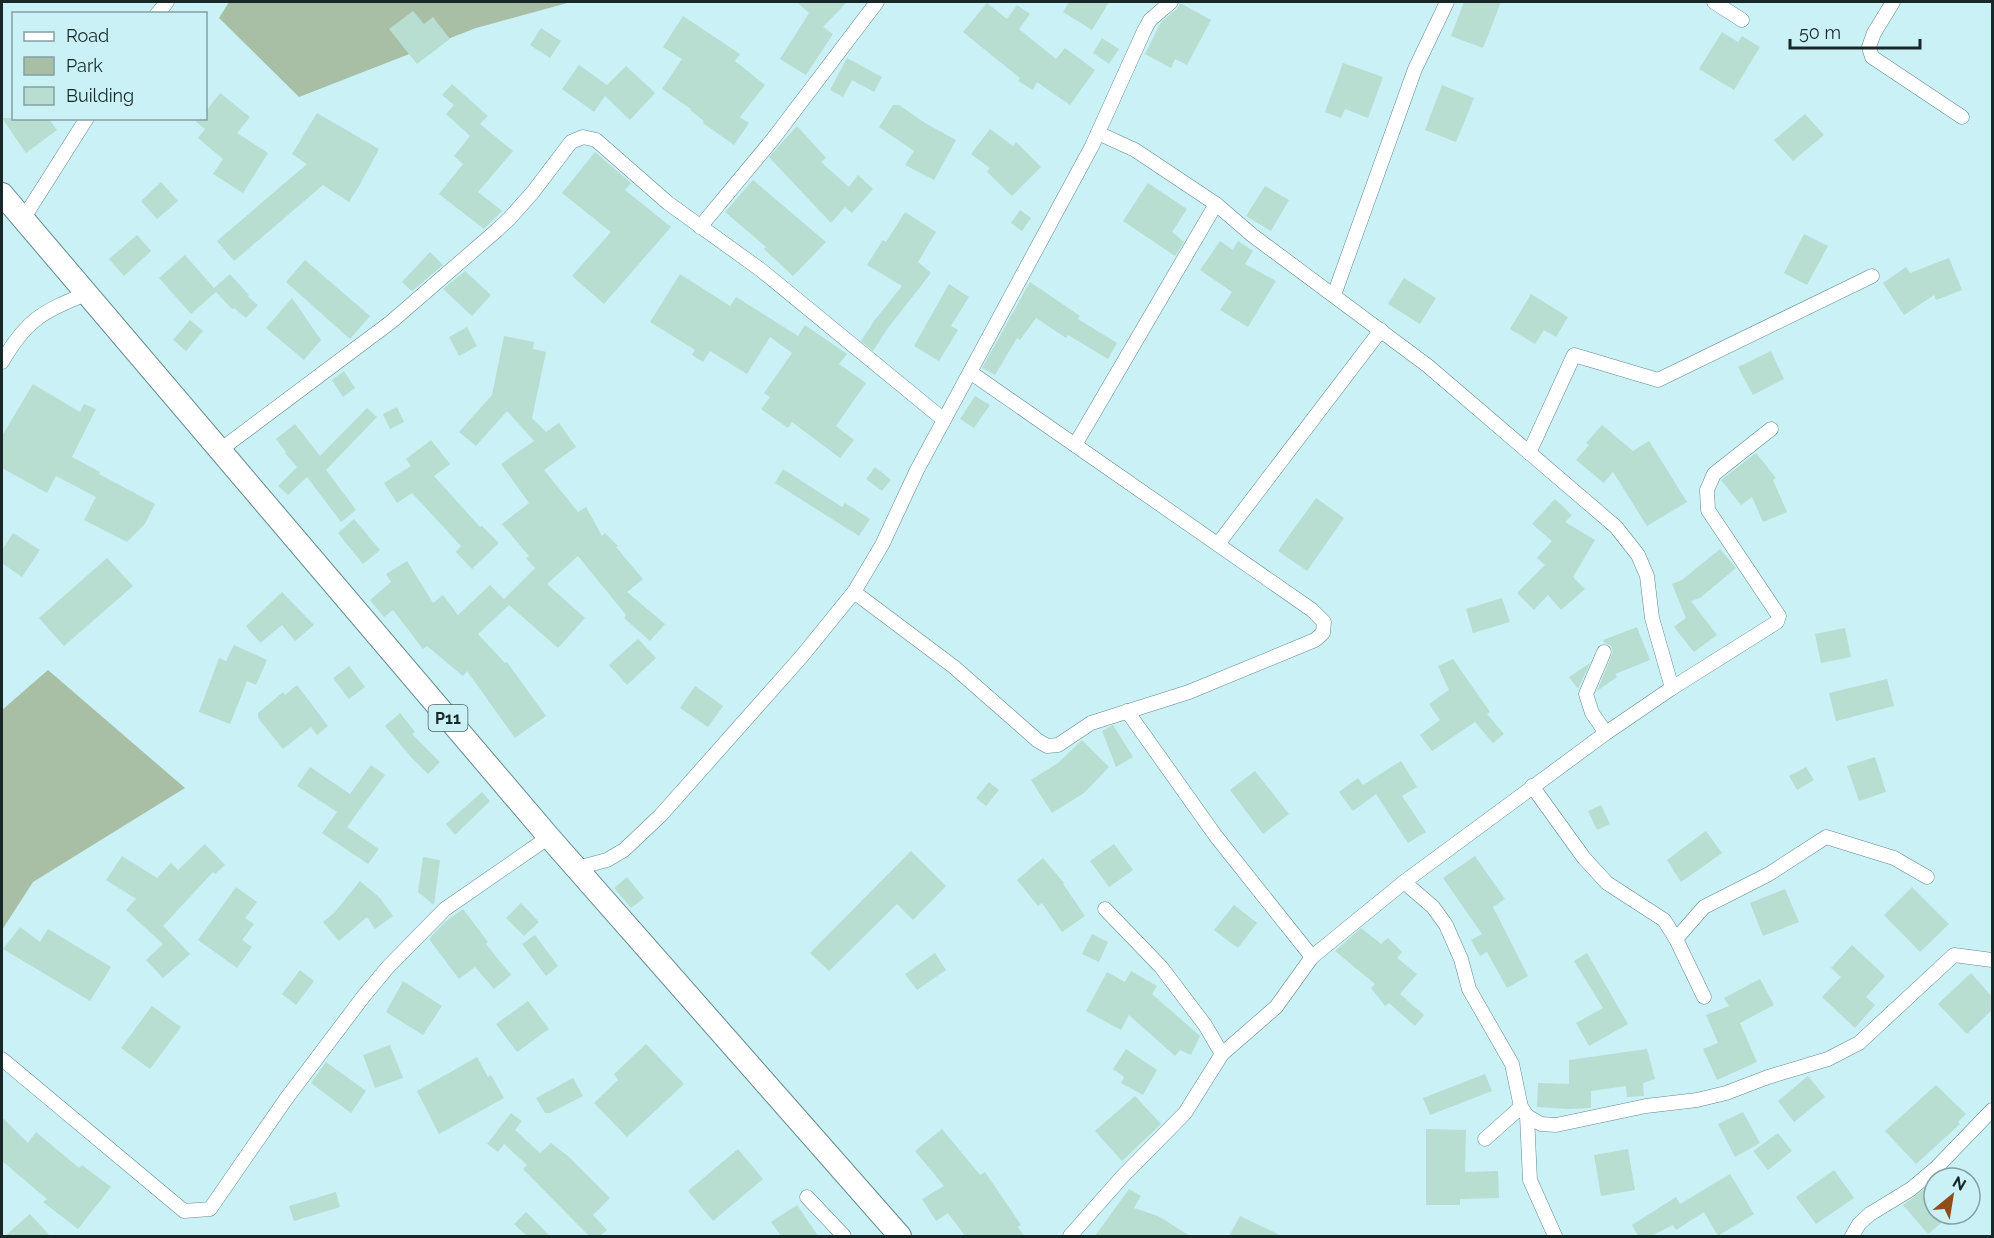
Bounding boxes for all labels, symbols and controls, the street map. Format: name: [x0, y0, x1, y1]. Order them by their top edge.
legend: [12, 12, 207, 120]
scale bar: [1790, 12, 1920, 50]
text: 50 m: [1799, 22, 1841, 43]
text: Road: [66, 25, 109, 46]
text: Park: [66, 55, 103, 76]
text: Building: [66, 85, 134, 106]
road number: P11: [428, 705, 468, 731]
north arrow: [1922, 1166, 1982, 1226]
text: N: [1949, 1172, 1969, 1195]

